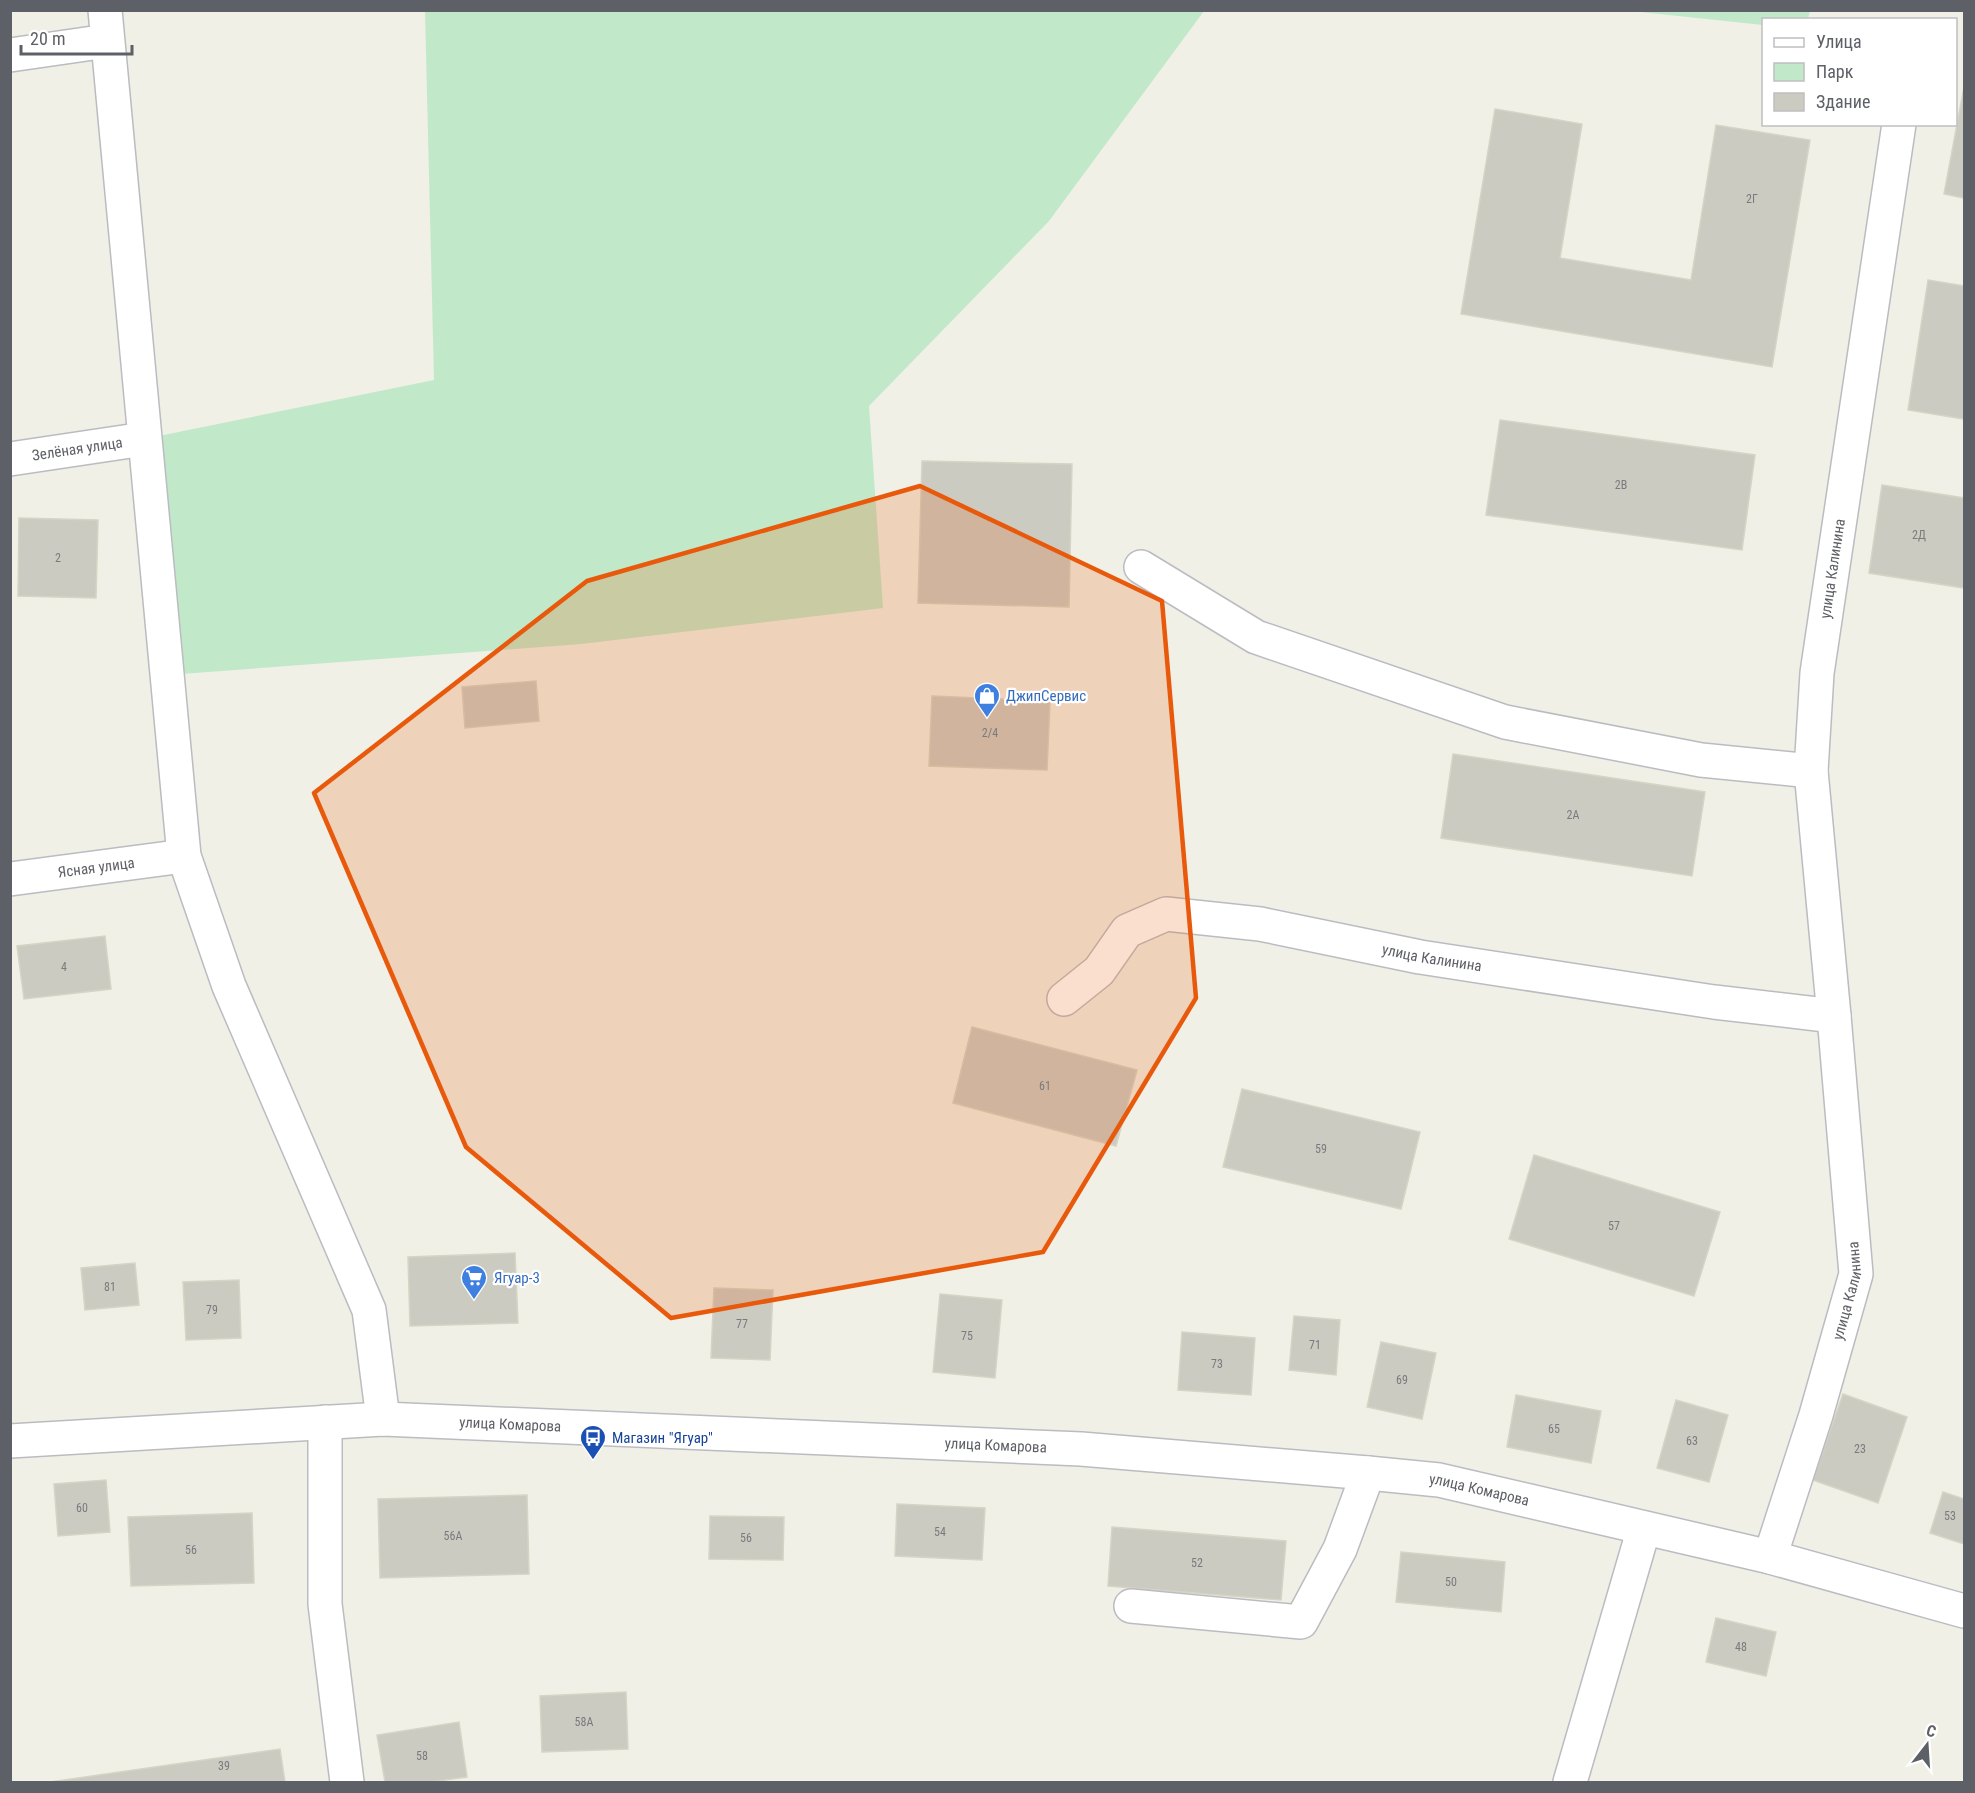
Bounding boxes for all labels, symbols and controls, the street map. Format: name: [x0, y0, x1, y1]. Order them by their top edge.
scale bar: [21, 18, 132, 56]
legend: [1762, 18, 1957, 126]
text: 20 m: [30, 28, 65, 49]
text: Улица: [1816, 31, 1862, 52]
text: Парк: [1816, 61, 1854, 82]
text: Здание: [1816, 91, 1870, 112]
house number: 2Г: [1746, 192, 1758, 206]
street label: Зелёная улица: [31, 433, 124, 465]
house number: 2В: [1615, 478, 1627, 492]
street label: улица Калинина: [1816, 518, 1849, 620]
house number: 2Д: [1912, 528, 1926, 542]
house number: 2: [55, 551, 61, 565]
shop icon: ДжипСервис: [972, 681, 1002, 719]
place label: ДжипСервис: [1006, 687, 1086, 705]
house number: 2/4: [982, 726, 998, 740]
house number: 2А: [1567, 808, 1580, 822]
street label: Ясная улица: [57, 854, 136, 882]
street label: улица Калинина: [1380, 940, 1483, 975]
house number: 4: [61, 960, 67, 974]
house number: 61: [1039, 1079, 1051, 1093]
house number: 59: [1315, 1142, 1327, 1156]
house number: 57: [1608, 1219, 1620, 1233]
street label: улица Калинина: [1829, 1241, 1865, 1342]
supermarket icon: Ягуар-3: [459, 1263, 489, 1301]
place label: Ягуар-3: [494, 1269, 540, 1287]
house number: 81: [104, 1280, 116, 1294]
house number: 79: [206, 1303, 218, 1317]
house number: 77: [736, 1317, 748, 1331]
house number: 75: [961, 1329, 973, 1343]
house number: 71: [1309, 1338, 1321, 1352]
house number: 73: [1211, 1357, 1223, 1371]
house number: 69: [1396, 1373, 1408, 1387]
street label: улица Комарова: [459, 1413, 562, 1436]
house number: 65: [1548, 1422, 1560, 1436]
bus stop icon: Магазин "Ягуар": [578, 1423, 608, 1461]
place label: Магазин "Ягуар": [612, 1429, 713, 1447]
street label: улица Комарова: [944, 1434, 1047, 1457]
house number: 63: [1686, 1434, 1698, 1448]
house number: 23: [1854, 1442, 1866, 1456]
street label: улица Комарова: [1428, 1470, 1531, 1510]
house number: 60: [76, 1501, 88, 1515]
house number: 53: [1944, 1509, 1956, 1523]
house number: 54: [934, 1525, 946, 1539]
house number: 56А: [444, 1529, 462, 1543]
house number: 56: [740, 1531, 752, 1545]
house number: 56: [185, 1543, 197, 1557]
house number: 52: [1191, 1556, 1203, 1570]
house number: 50: [1445, 1575, 1457, 1589]
house number: 48: [1735, 1640, 1747, 1654]
house number: 58А: [575, 1715, 593, 1729]
north arrow: [1897, 1715, 1957, 1775]
text: С: [1924, 1721, 1938, 1742]
house number: 58: [416, 1749, 428, 1763]
house number: 39: [218, 1759, 230, 1773]

